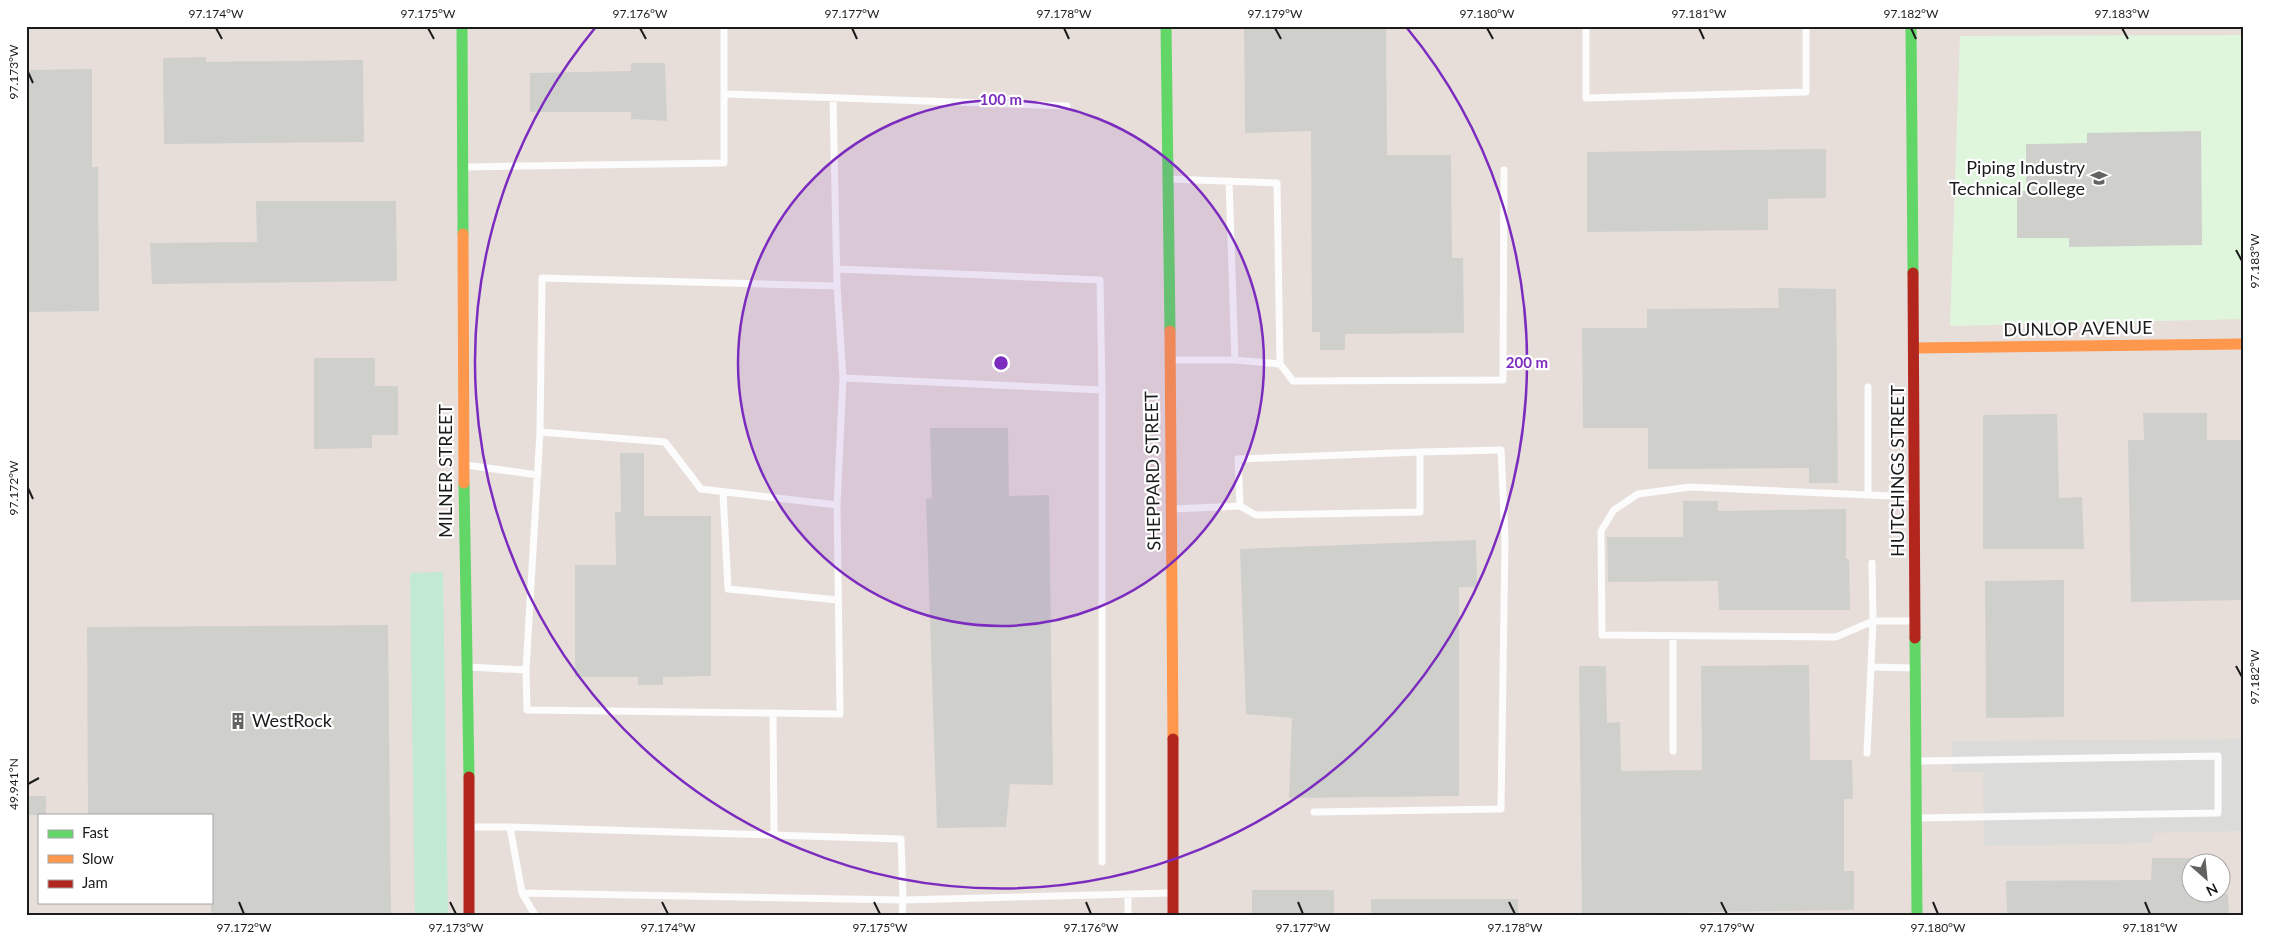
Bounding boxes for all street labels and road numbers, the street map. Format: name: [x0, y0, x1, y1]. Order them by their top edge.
street label: DUNLOP AVENUE: [2003, 316, 2153, 340]
street label: HUTCHINGS STREET: [1886, 385, 1908, 557]
street label: SHEPPARD STREET: [1140, 391, 1164, 551]
street label: MILNER STREET: [434, 404, 456, 538]

